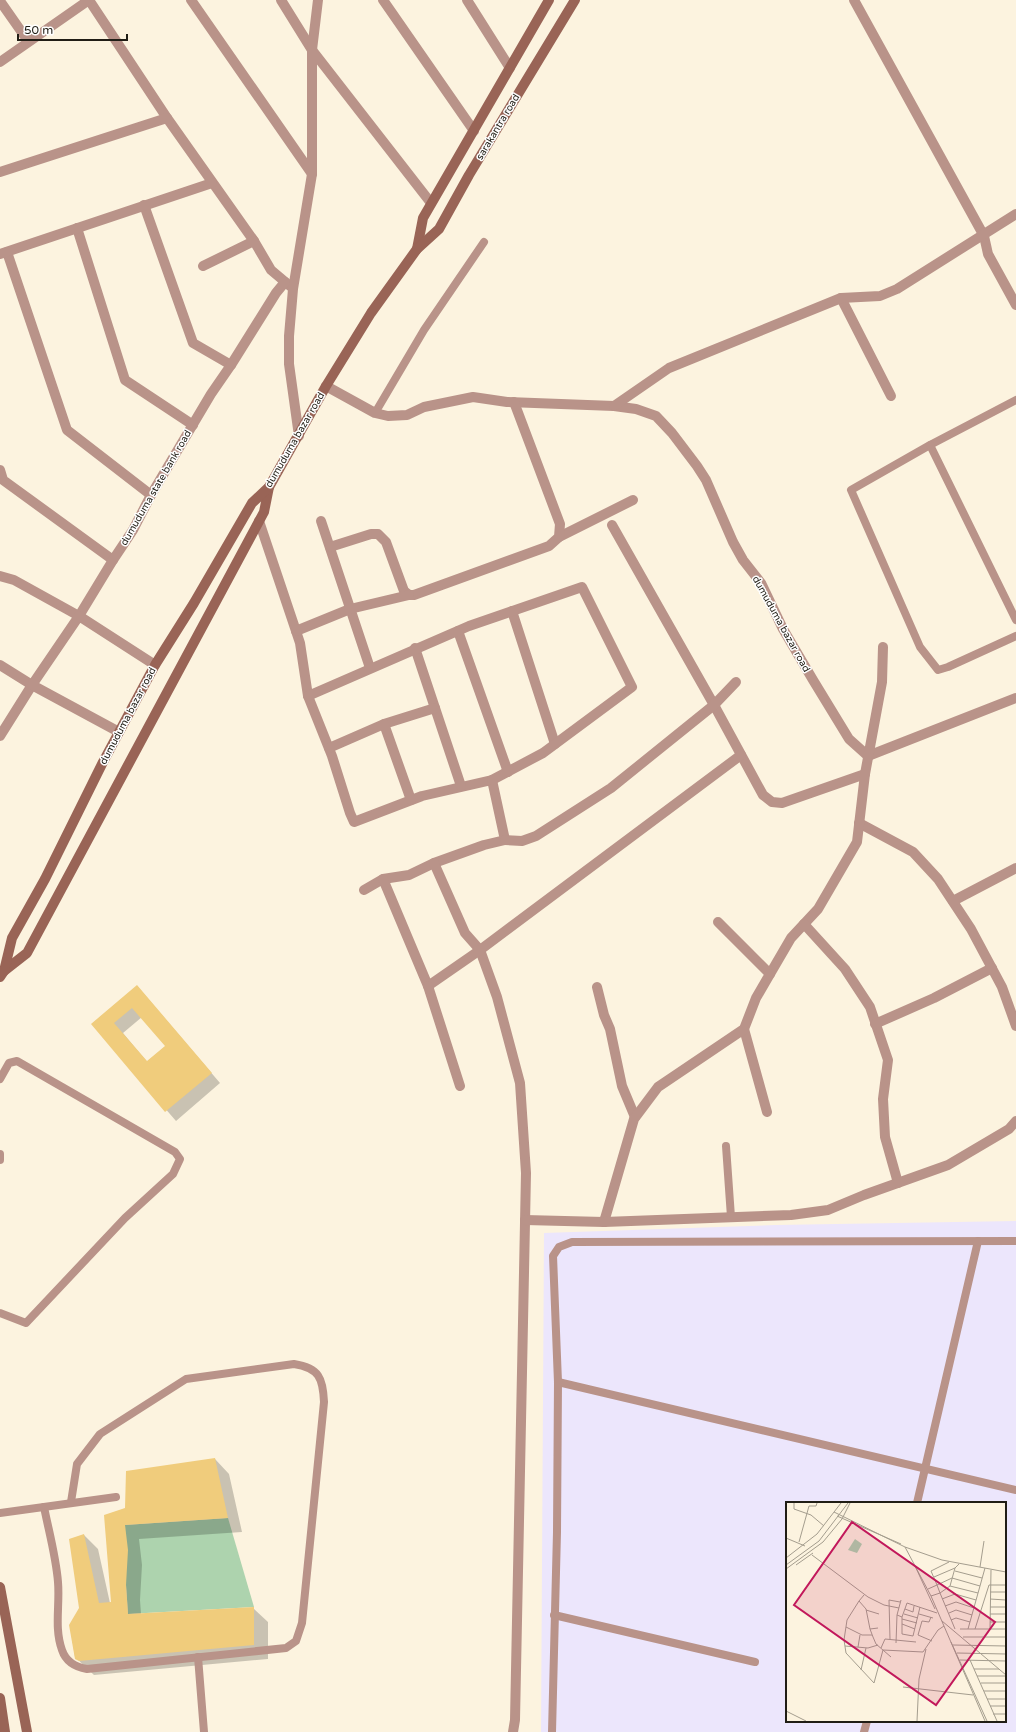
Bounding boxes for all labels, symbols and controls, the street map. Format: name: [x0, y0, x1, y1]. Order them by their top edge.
scale bar: [18, 16, 127, 42]
text: 50 m: [24, 23, 53, 37]
street label: sarakantra road: [474, 92, 522, 162]
street label: dumuduma bazar road: [263, 390, 327, 490]
street label: dumuduma state bank road: [118, 428, 194, 548]
street label: dumuduma bazar road: [750, 574, 812, 674]
street label: dumuduma bazar road: [97, 665, 159, 767]
inset map: [786, 1502, 1006, 1722]

